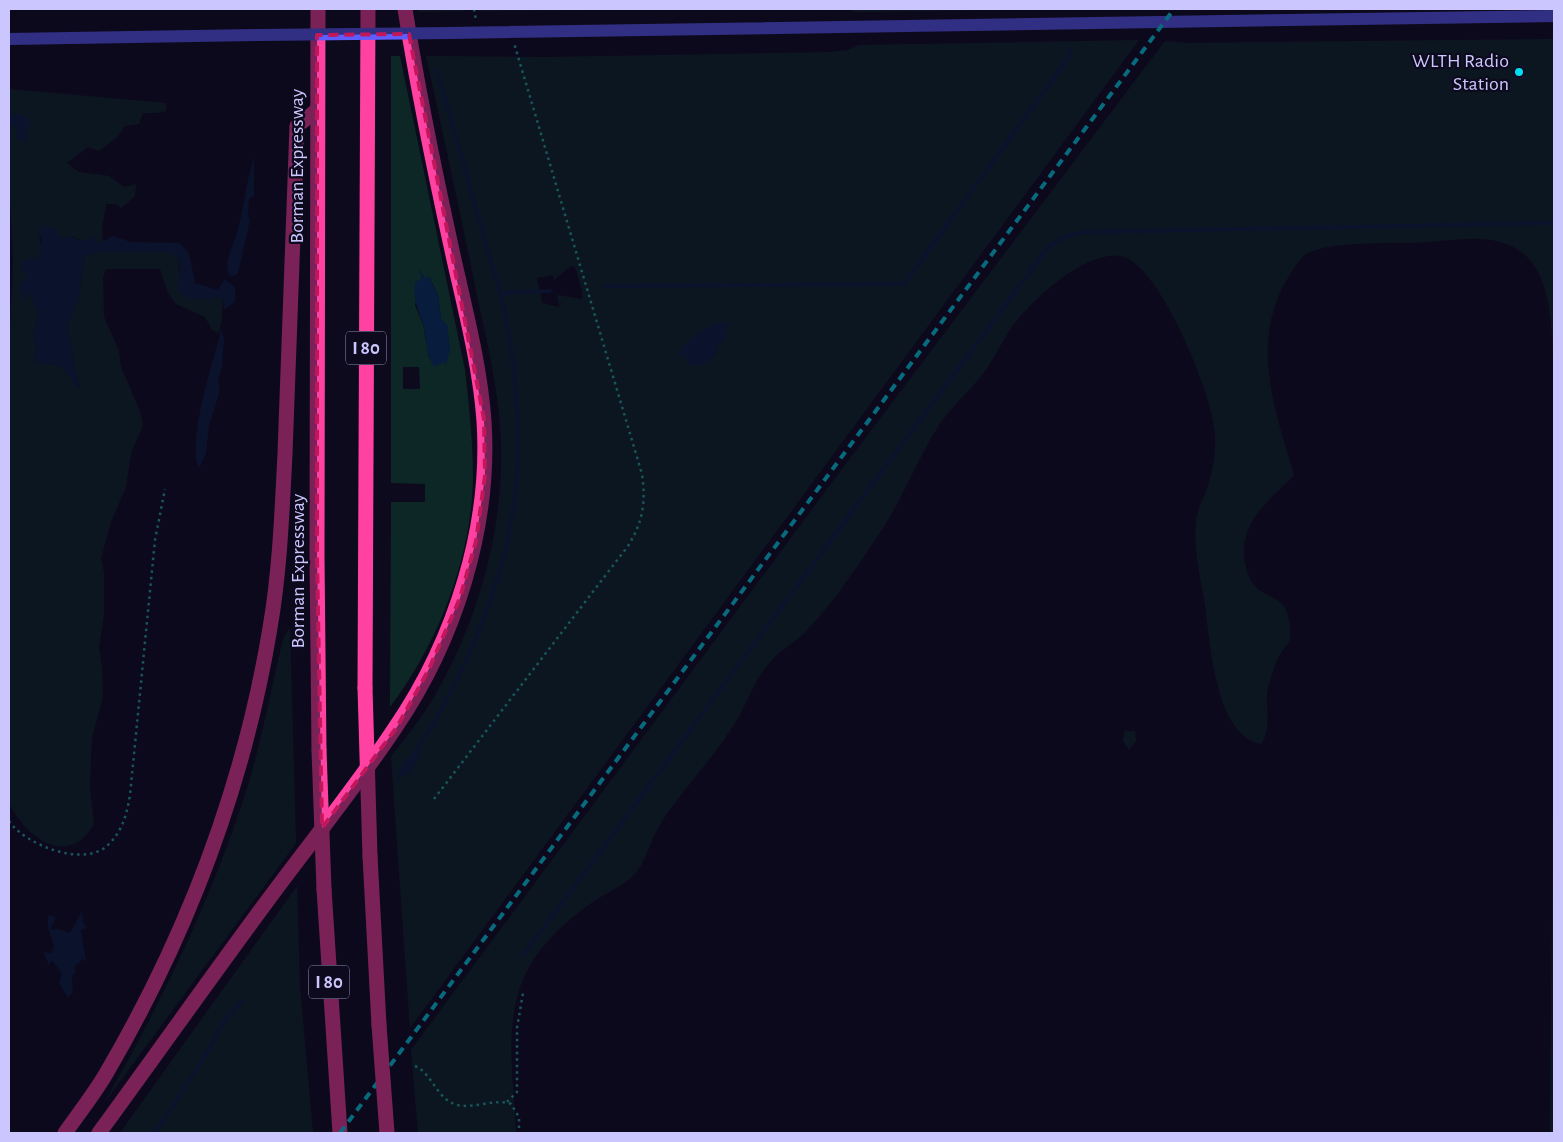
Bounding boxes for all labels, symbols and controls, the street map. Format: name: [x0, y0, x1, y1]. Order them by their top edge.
place label: WLTH Radio Station: [1412, 51, 1509, 94]
marker: WLTH Radio Station: [1513, 66, 1525, 78]
street label: Borman Expressway: [287, 88, 307, 243]
road number: I 80: [346, 332, 386, 364]
street label: Borman Expressway: [288, 493, 308, 648]
road number: I 80: [309, 966, 349, 999]

